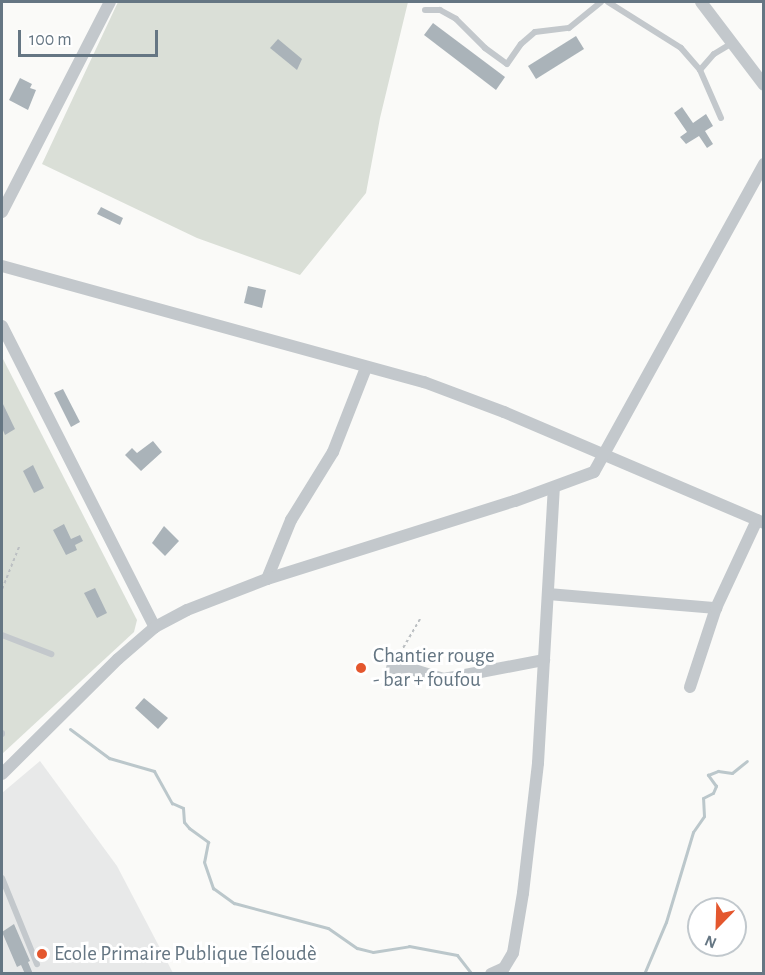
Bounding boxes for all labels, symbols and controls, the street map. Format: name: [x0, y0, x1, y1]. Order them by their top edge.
scale bar: [21, 18, 160, 56]
text: 100 m: [29, 31, 72, 49]
place label: Chantier rouge - bar + foufou: [373, 643, 495, 693]
marker: Chantier rouge - bar + foufou: [354, 661, 368, 675]
north arrow: [687, 897, 747, 957]
text: N: [703, 932, 719, 951]
place label: Ecole Primaire Publique Téloudè: [54, 941, 317, 967]
marker: Ecole Primaire Publique Téloudè: [35, 947, 49, 961]

